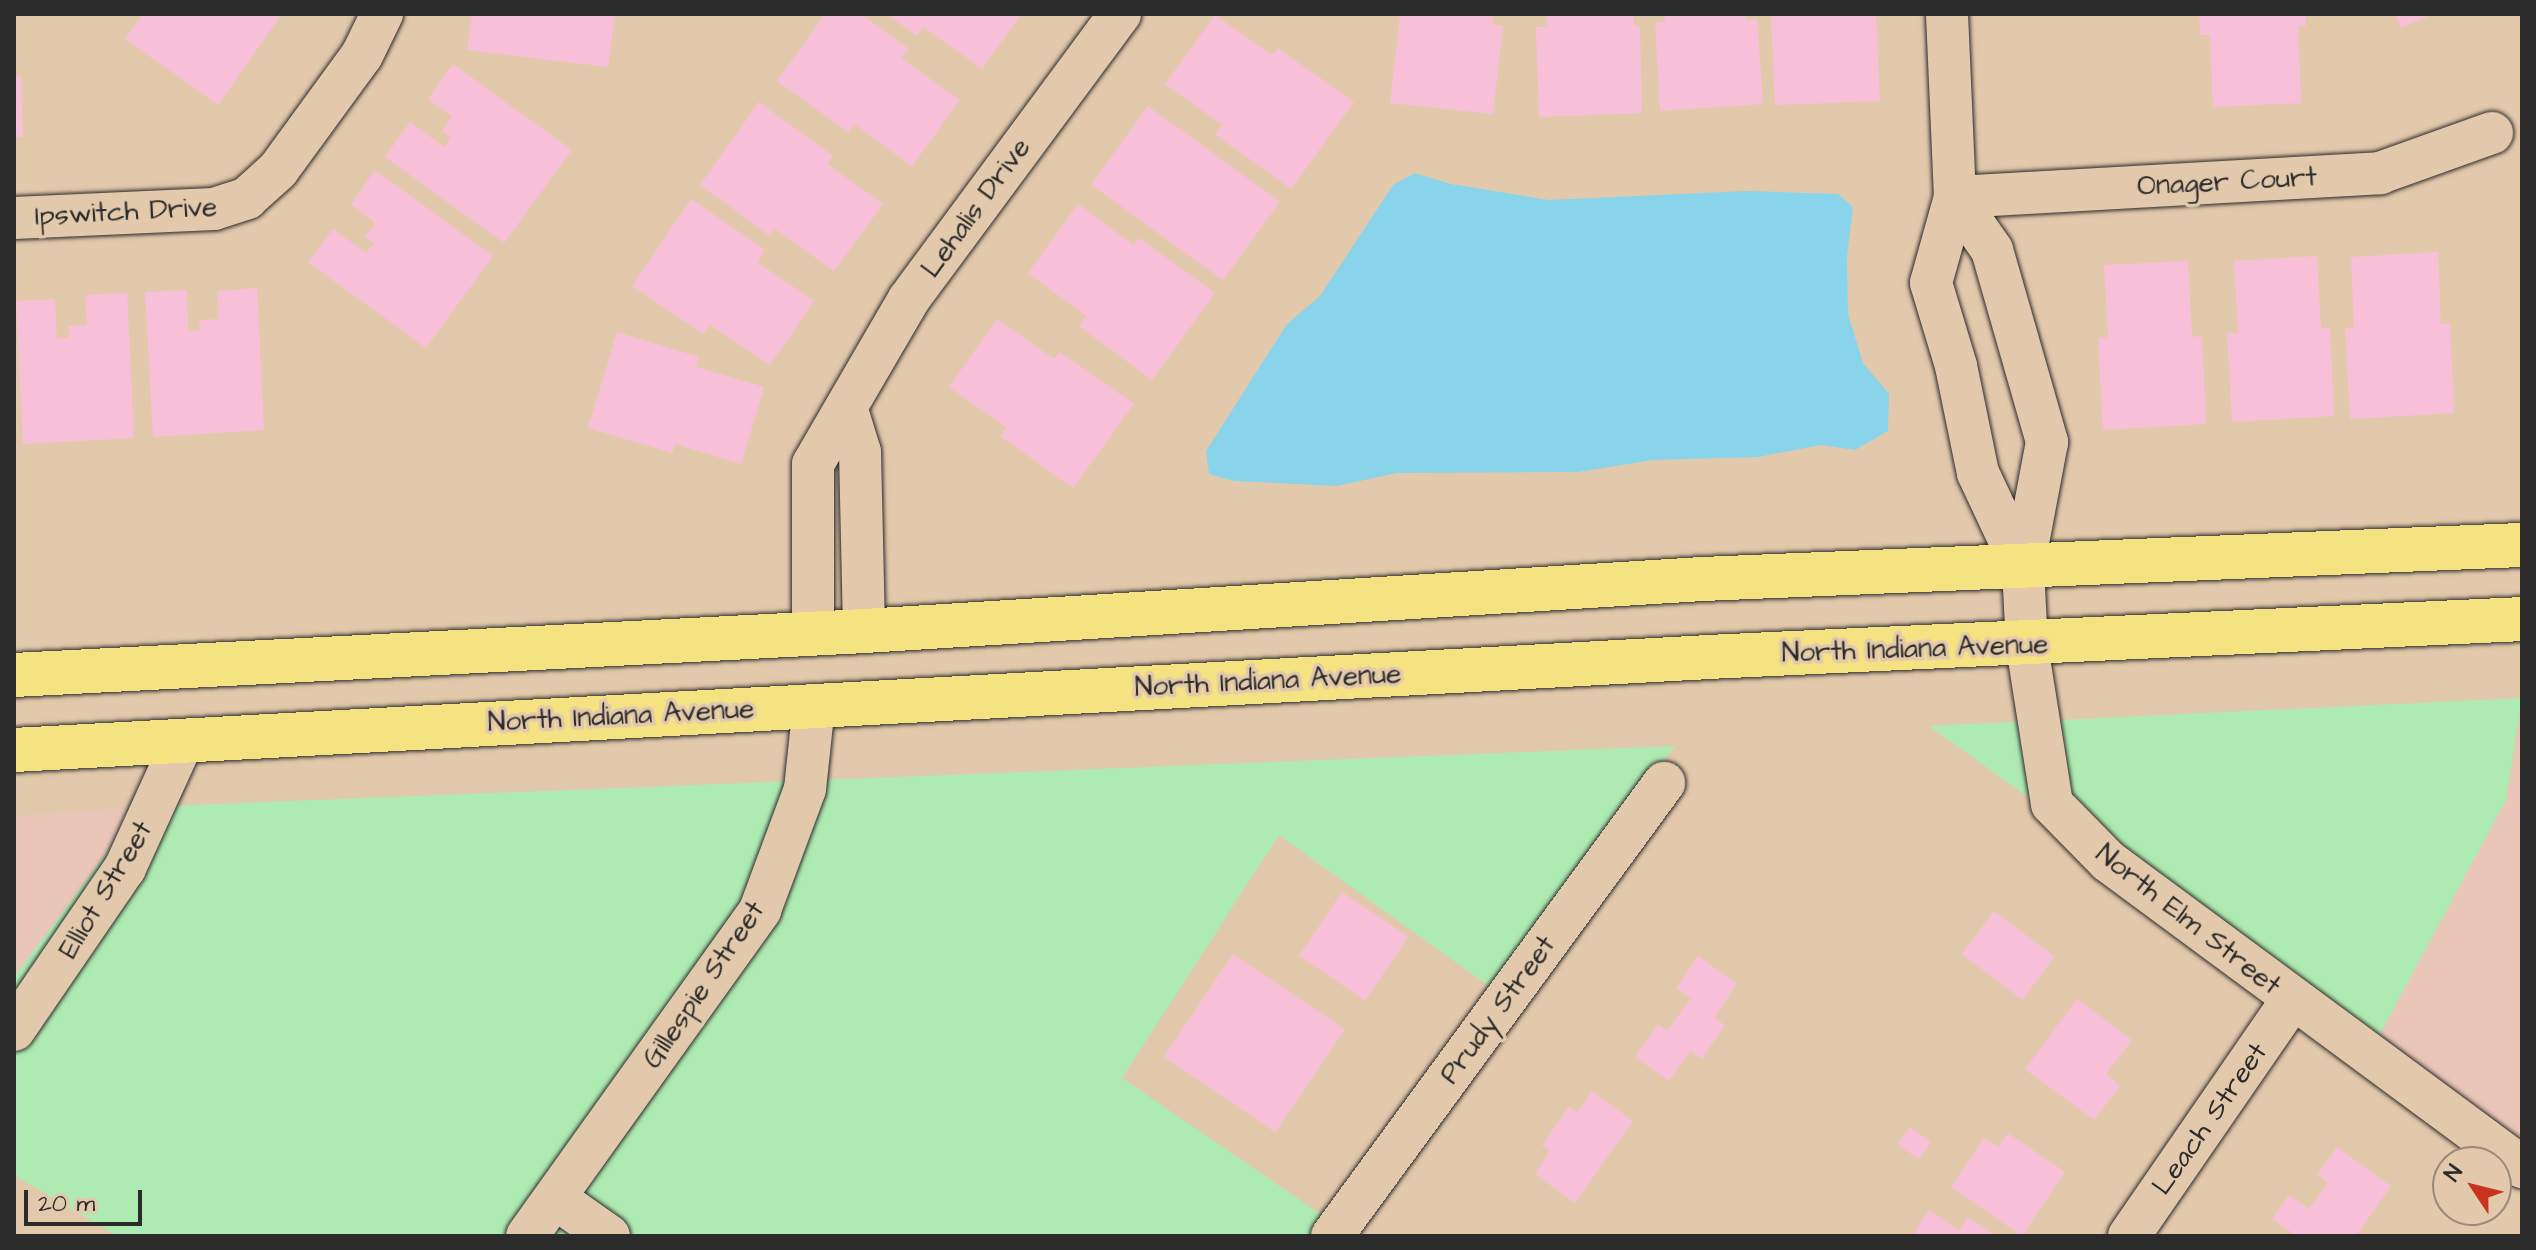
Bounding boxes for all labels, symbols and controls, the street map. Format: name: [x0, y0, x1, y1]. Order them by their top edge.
street label: Lehalis Drive: [914, 132, 1038, 284]
street label: Onager Court: [2136, 161, 2318, 203]
street label: Ipswitch Drive: [34, 190, 218, 234]
street label: North Indiana Avenue: [1781, 628, 2049, 670]
street label: North Indiana Avenue: [1134, 657, 1402, 705]
street label: North Indiana Avenue: [487, 692, 755, 740]
street label: Elliot Street: [52, 815, 160, 965]
street label: North Elm Street: [2089, 837, 2287, 1003]
street label: Gillespie Street: [636, 895, 772, 1075]
street label: Prudy Street: [1433, 929, 1563, 1091]
street label: Leach Street: [2145, 1036, 2275, 1202]
north arrow: [2432, 1146, 2512, 1226]
text: N: [2437, 1159, 2470, 1188]
scale bar: [28, 1174, 146, 1224]
text: 20 m: [38, 1187, 95, 1221]

